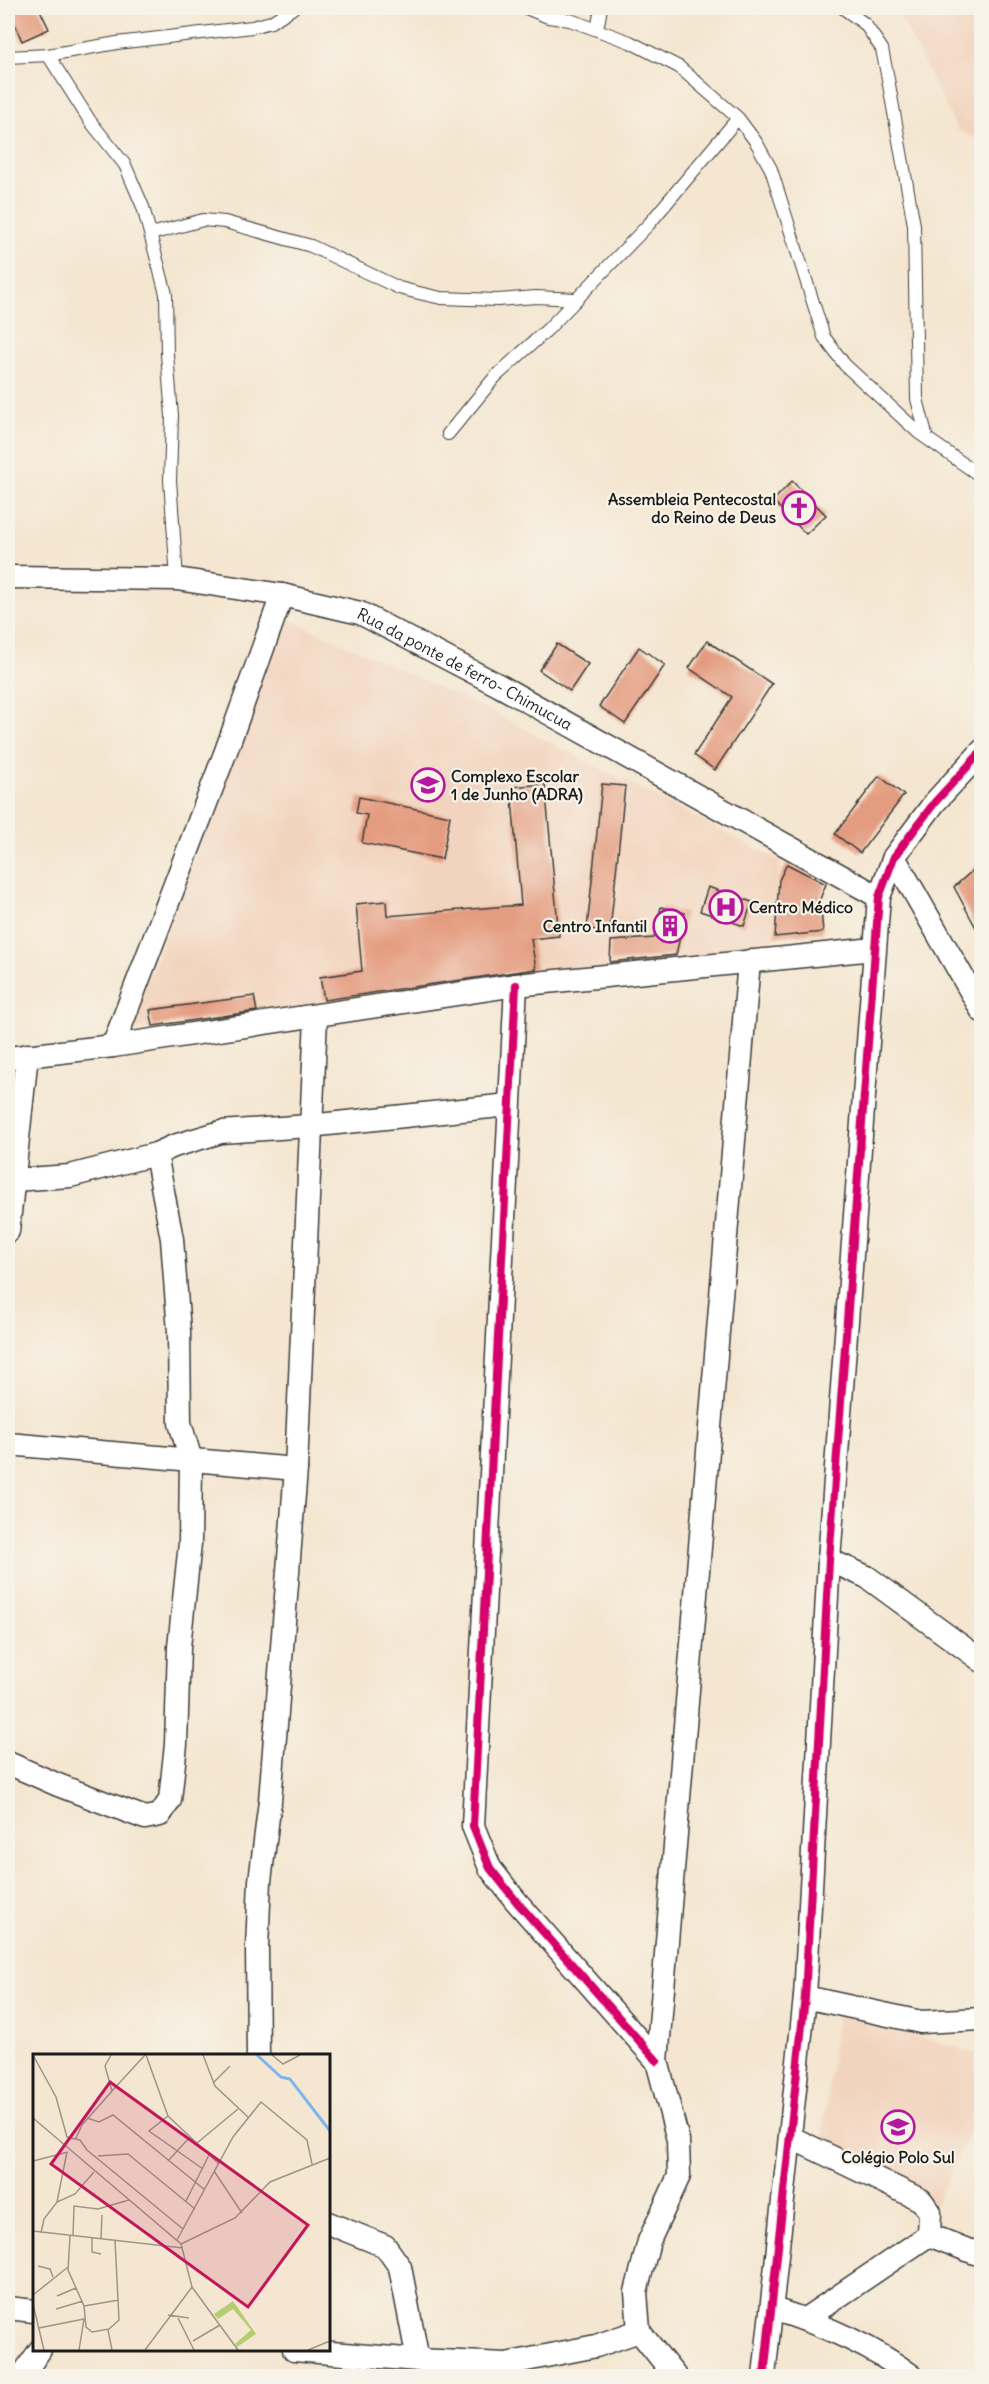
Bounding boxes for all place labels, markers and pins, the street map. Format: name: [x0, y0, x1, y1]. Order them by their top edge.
place label: Assembleia Pentecostal do Reino de Deus: [608, 489, 776, 527]
church icon: Assembleia Pentecostal do Reino de Deus: [781, 490, 817, 526]
place label: Complexo Escolar 1 de Junho (ADRA): [451, 766, 583, 805]
school or university icon: Complexo Escolar 1 de Junho (ADRA): [410, 767, 446, 803]
hospital icon: Centro Médico: [708, 889, 744, 925]
place label: Centro Médico: [749, 897, 853, 917]
building icon: Centro Infantil: [652, 908, 688, 944]
place label: Centro Infantil: [543, 916, 647, 936]
school or university icon: Colégio Polo Sul: [880, 2109, 916, 2145]
place label: Colégio Polo Sul: [841, 2147, 955, 2168]

